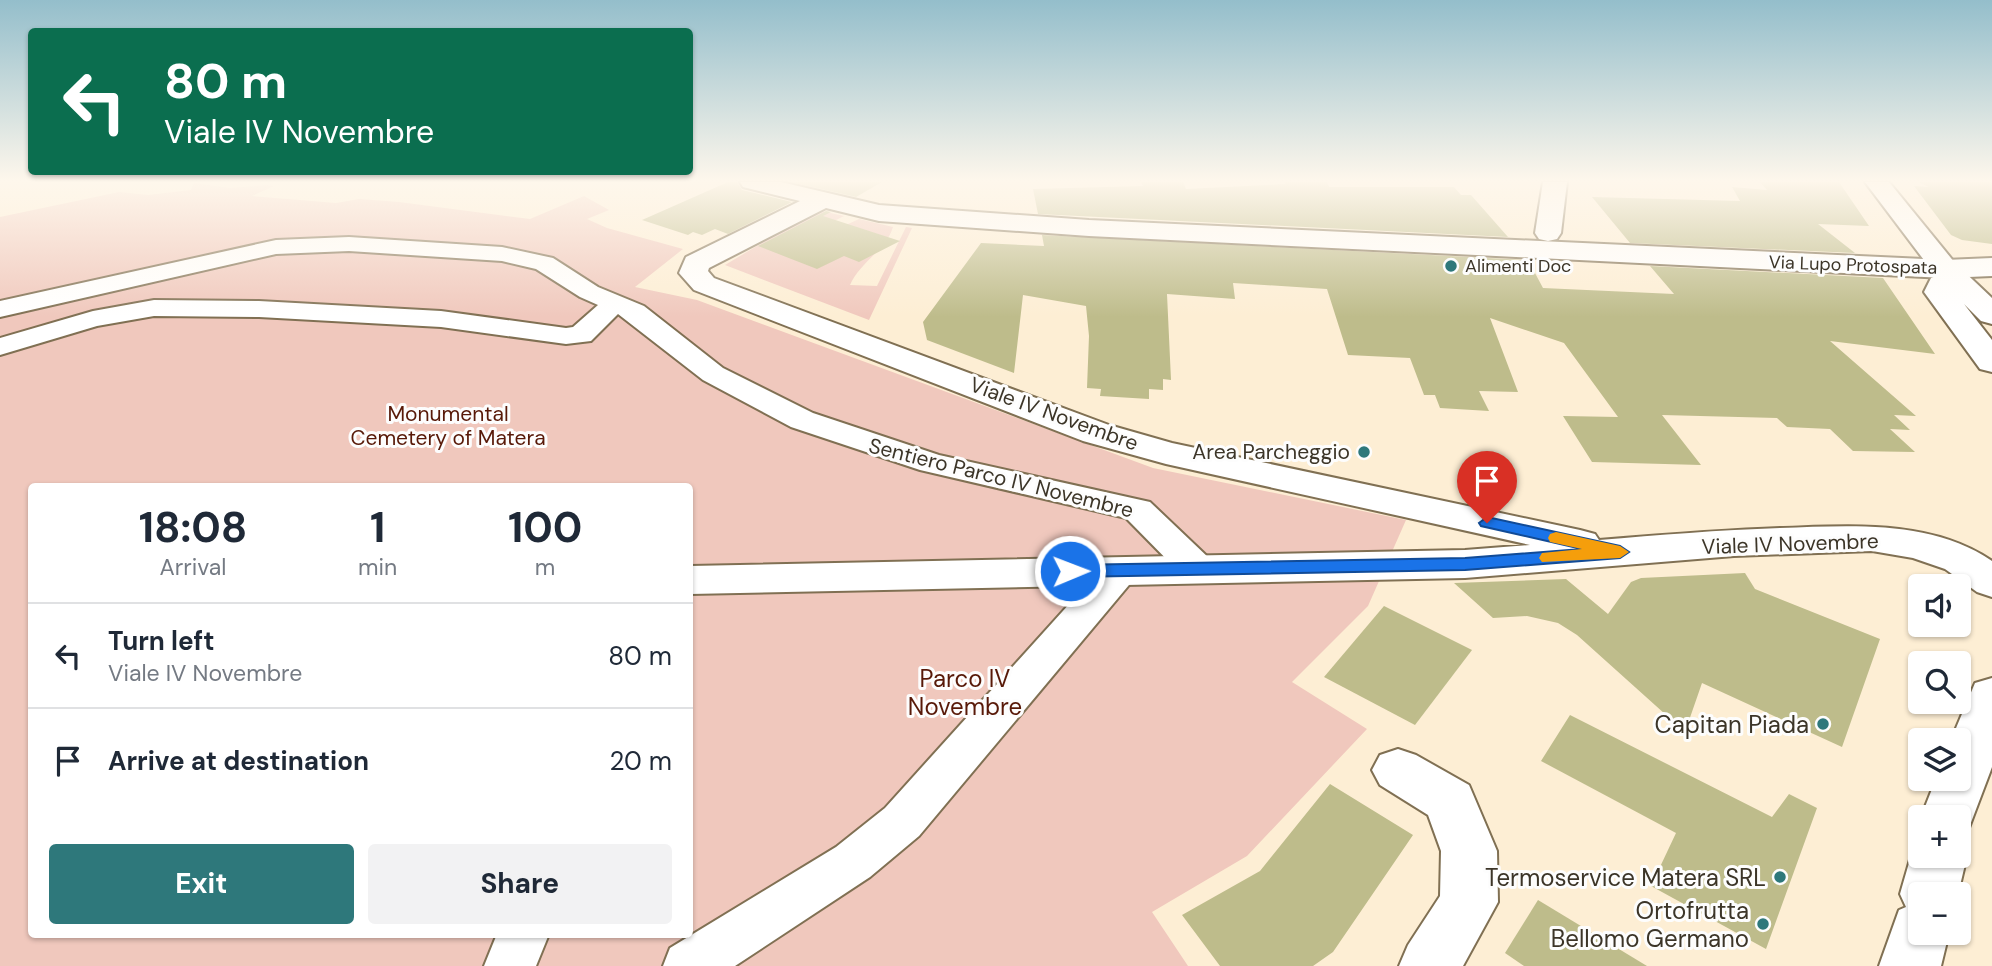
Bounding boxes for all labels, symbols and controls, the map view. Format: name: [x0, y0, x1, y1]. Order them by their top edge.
text: 80 m: [164, 49, 287, 113]
icon: left: [49, 56, 140, 147]
text: Viale IV Novembre: [164, 111, 434, 153]
street label: Via Lupo Protospata: [1768, 250, 1938, 280]
place label: Alimenti Doc: [1465, 254, 1571, 278]
marker: Alimenti Doc: [1443, 258, 1459, 274]
street label: Viale IV Novembre: [966, 371, 1142, 458]
park label: Monumental Cemetery of Matera: [350, 400, 546, 452]
street label: Sentiero Parco IV Novembre: [866, 432, 1136, 524]
place label: Area Parcheggio: [1192, 438, 1350, 466]
marker: Area Parcheggio: [1356, 444, 1372, 460]
pin: [1457, 451, 1517, 523]
icon: arrive: [1468, 462, 1506, 500]
text: 18:08: [139, 500, 247, 555]
text: 1: [370, 500, 385, 555]
text: 100: [508, 500, 582, 555]
street label: Viale IV Novembre: [1701, 527, 1879, 561]
position arrow: [1033, 534, 1107, 608]
text: Arrival: [160, 552, 227, 582]
text: min: [358, 552, 397, 582]
text: m: [535, 552, 555, 582]
map controls: [1908, 574, 1971, 945]
button: sound: [1908, 574, 1971, 637]
text: Turn left: [108, 624, 215, 658]
icon: left: [49, 637, 87, 675]
text: 80 m: [608, 639, 672, 673]
button: search: [1908, 651, 1971, 714]
text: Viale IV Novembre: [108, 658, 302, 688]
park label: Parco IV Novembre: [908, 663, 1022, 722]
place label: Capitan Piada: [1654, 709, 1809, 740]
marker: Capitan Piada: [1815, 716, 1831, 732]
button: layers: [1908, 728, 1971, 791]
icon: arrive: [49, 742, 87, 780]
text: Arrive at destination: [108, 744, 369, 778]
text: 20 m: [609, 744, 672, 778]
button: +: [1908, 805, 1971, 868]
button: Exit: [49, 844, 354, 924]
button: Share: [368, 844, 672, 924]
place label: Termoservice Matera SRL: [1485, 862, 1766, 893]
marker: Termoservice Matera SRL: [1772, 869, 1788, 885]
button: −: [1908, 882, 1971, 945]
place label: Ortofrutta Bellomo Germano: [1551, 895, 1749, 954]
marker: Ortofrutta Bellomo Germano: [1755, 916, 1771, 932]

